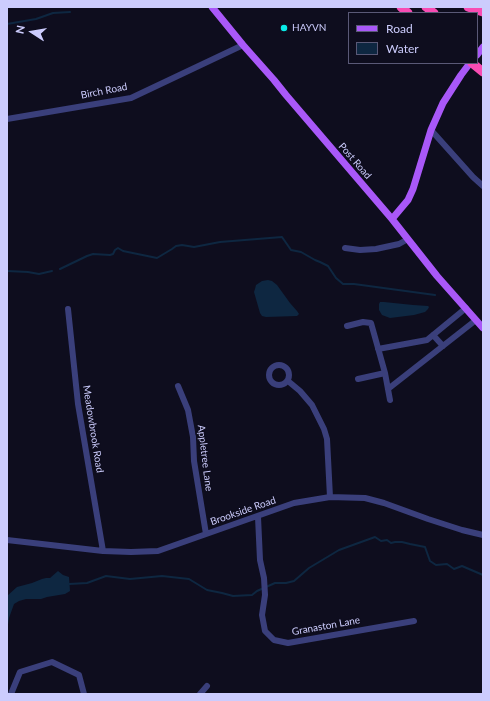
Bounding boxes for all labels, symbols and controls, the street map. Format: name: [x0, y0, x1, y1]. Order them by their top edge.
north arrow: [12, 12, 52, 52]
legend: [348, 12, 478, 64]
text: Road: [386, 21, 413, 36]
place label: HAYVN: [292, 22, 326, 34]
marker: HAYVN: [279, 23, 289, 33]
text: N: [13, 24, 27, 35]
text: Water: [386, 41, 419, 56]
street label: Birch Road: [80, 81, 128, 101]
street label: Post Road: [336, 140, 374, 182]
street label: Meadowbrook Road: [80, 384, 106, 474]
street label: Appletree Lane: [195, 424, 215, 492]
street label: Brookside Road: [209, 494, 277, 528]
street label: Granaston Lane: [291, 614, 361, 638]

